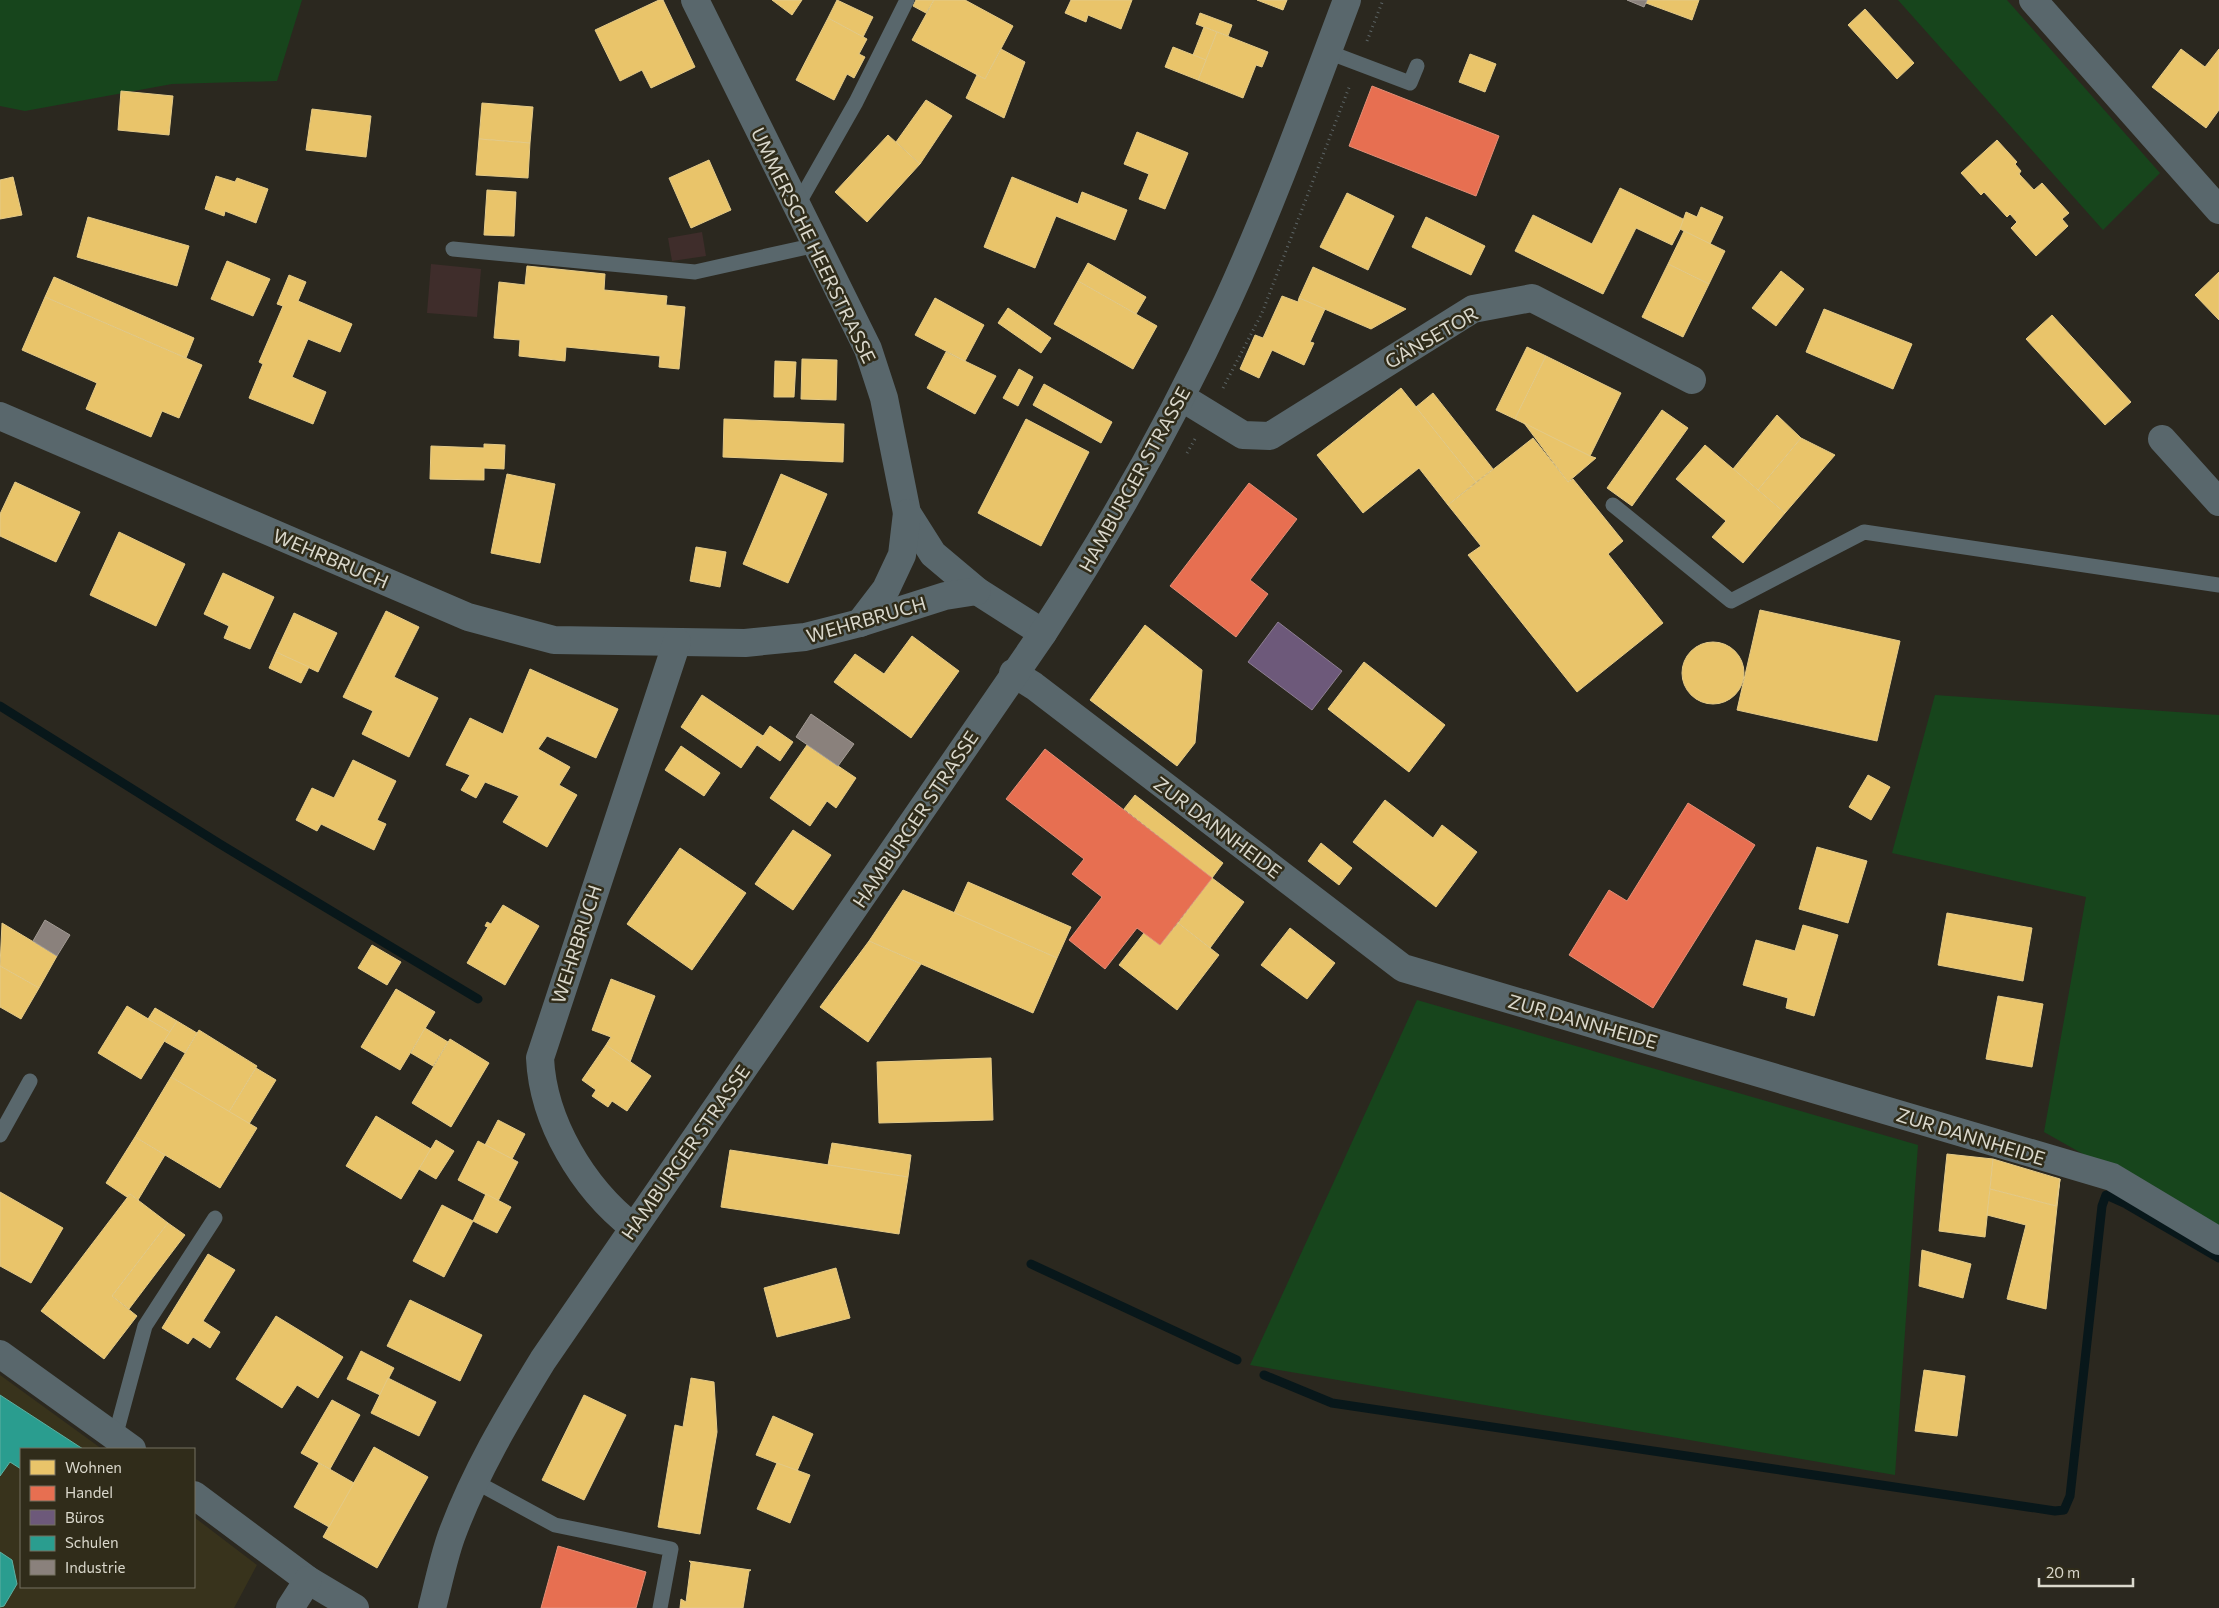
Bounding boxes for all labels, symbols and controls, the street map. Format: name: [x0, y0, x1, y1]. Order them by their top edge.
street label: UMMERSCHE HEERSTRASSE: [747, 123, 881, 367]
street label: GÄNSETOR: [1380, 301, 1482, 373]
street label: HAMBURGER STRASSE: [1073, 382, 1195, 576]
street label: WEHRBRUCH: [270, 523, 392, 593]
street label: WEHRBRUCH: [804, 591, 928, 647]
street label: HAMBURGER STRASSE: [847, 726, 983, 912]
street label: ZUR DANNHEIDE: [1149, 771, 1287, 883]
street label: WEHRBRUCH: [546, 882, 606, 1006]
street label: ZUR DANNHEIDE: [1506, 989, 1660, 1053]
street label: HAMBURGER STRASSE: [616, 1060, 754, 1244]
street label: ZUR DANNHEIDE: [1894, 1102, 2048, 1170]
legend: [20, 1448, 195, 1588]
text: Wohnen: [65, 1458, 122, 1476]
text: Handel: [65, 1483, 113, 1501]
text: Büros: [65, 1508, 105, 1526]
text: Schulen: [65, 1533, 119, 1551]
scale bar: [2039, 1556, 2133, 1588]
text: Industrie: [65, 1558, 126, 1576]
text: 20 m: [2046, 1563, 2080, 1581]

